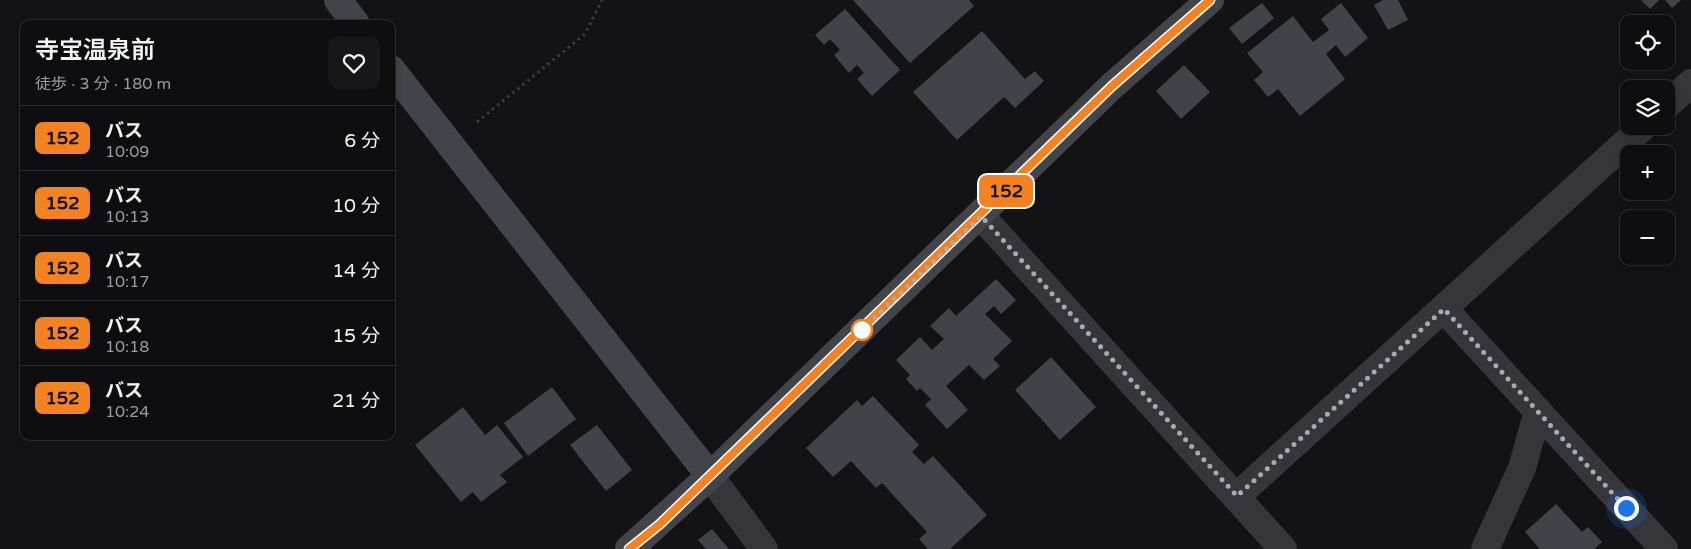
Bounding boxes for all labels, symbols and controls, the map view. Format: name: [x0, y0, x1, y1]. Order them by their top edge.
map controls: [1620, 15, 1675, 265]
button: locate: [1620, 15, 1675, 70]
text: 寺宝温泉前: [35, 36, 155, 65]
button: heart: [328, 37, 380, 89]
text: 徒歩 · 3 分 · 180 m: [35, 74, 171, 94]
button: layers: [1620, 80, 1675, 135]
text: バス: [105, 120, 143, 142]
text: 152: [46, 127, 79, 149]
text: 6 分: [344, 130, 380, 152]
text: 10:09: [105, 142, 149, 162]
button: +: [1620, 145, 1675, 200]
line badge: 152: [977, 175, 1035, 207]
text: 152: [989, 180, 1023, 202]
text: バス: [105, 185, 143, 207]
text: 152: [46, 192, 79, 214]
text: 10 分: [332, 195, 380, 217]
text: 10:13: [105, 207, 149, 227]
button: −: [1620, 210, 1675, 265]
text: バス: [105, 250, 143, 272]
text: 152: [46, 257, 79, 279]
text: 14 分: [332, 260, 380, 282]
text: 10:17: [105, 272, 149, 292]
text: バス: [105, 315, 143, 337]
unlabelled marker: [851, 319, 873, 341]
text: 152: [46, 322, 79, 344]
text: 15 分: [332, 325, 380, 347]
text: 10:18: [105, 337, 149, 357]
text: バス: [105, 380, 143, 402]
text: 152: [46, 387, 79, 409]
text: 21 分: [332, 390, 380, 412]
text: 10:24: [105, 402, 149, 422]
your location: [1614, 496, 1639, 521]

